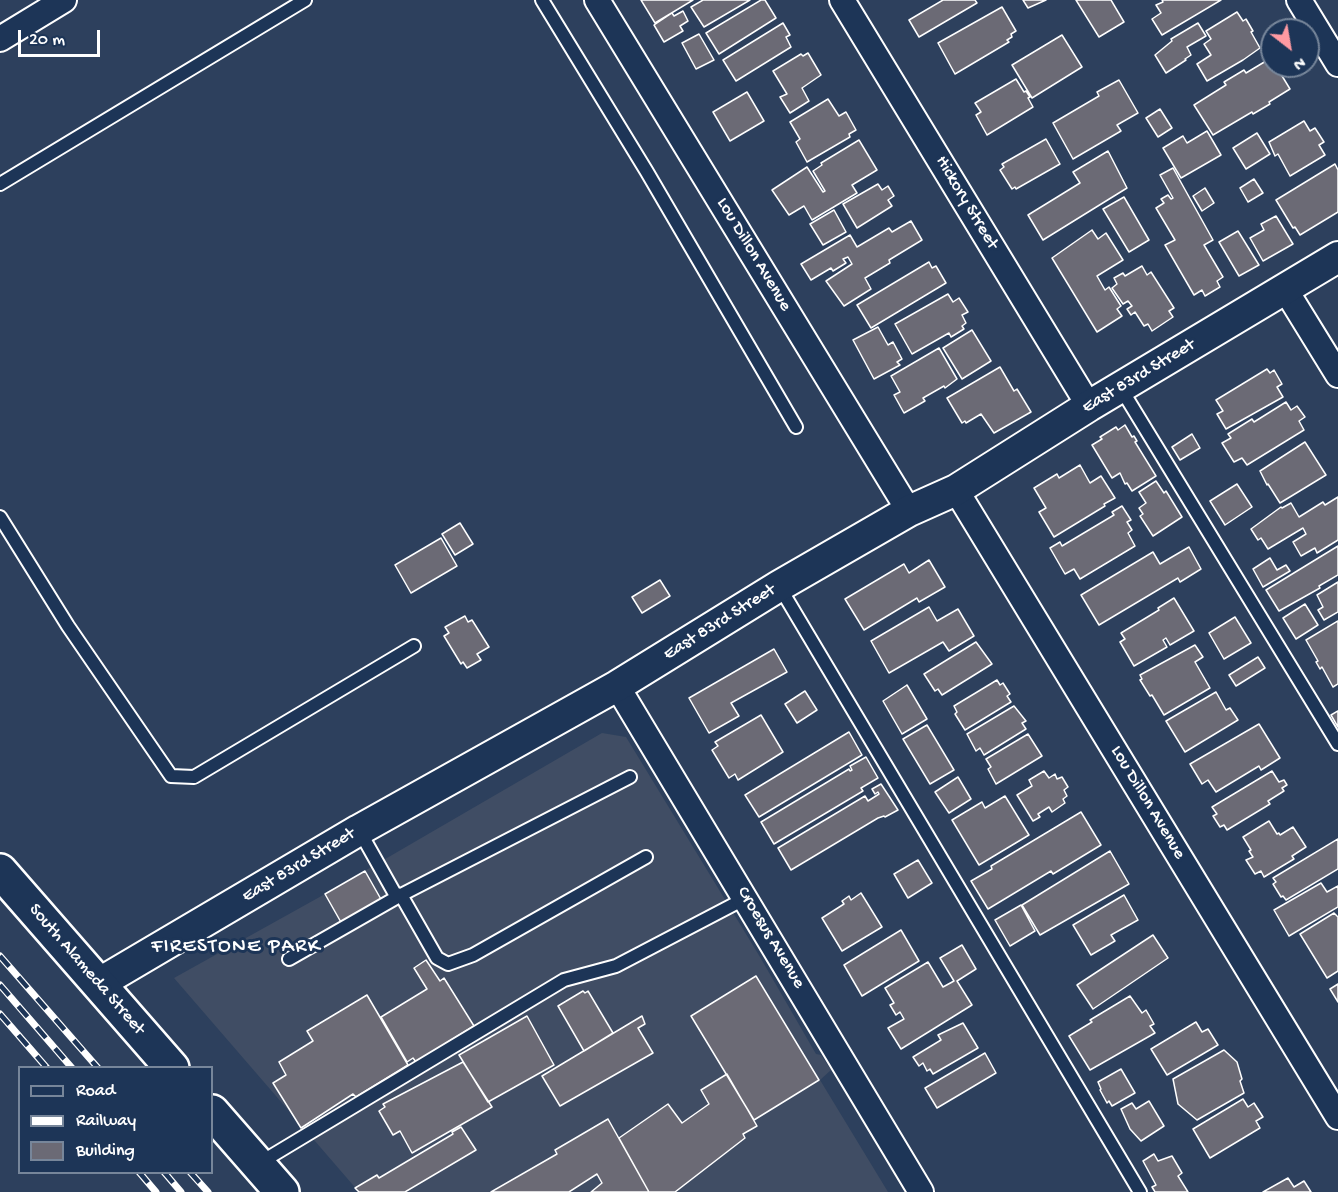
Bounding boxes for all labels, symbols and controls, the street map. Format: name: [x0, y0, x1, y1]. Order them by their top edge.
scale bar: [21, 18, 104, 56]
north arrow: [1260, 18, 1320, 78]
text: 20 m: [29, 30, 65, 51]
text: N: [1289, 51, 1308, 73]
street label: Hickory Street: [930, 152, 1002, 254]
street label: Lou Dillon Avenue: [711, 194, 795, 316]
street label: East 83rd Street: [1079, 335, 1199, 419]
street label: East 83rd Street: [660, 580, 780, 666]
street label: Lou Dillon Avenue: [1105, 742, 1189, 864]
street label: East 83rd Street: [239, 824, 359, 908]
street label: Croesus Avenue: [731, 883, 809, 993]
street label: South Alameda Street: [23, 900, 149, 1040]
district label: FIRESTONE PARK: [151, 935, 321, 961]
legend: [18, 1066, 213, 1174]
text: Road: [76, 1081, 115, 1102]
text: Railway: [76, 1111, 136, 1132]
text: Building: [76, 1141, 135, 1162]

